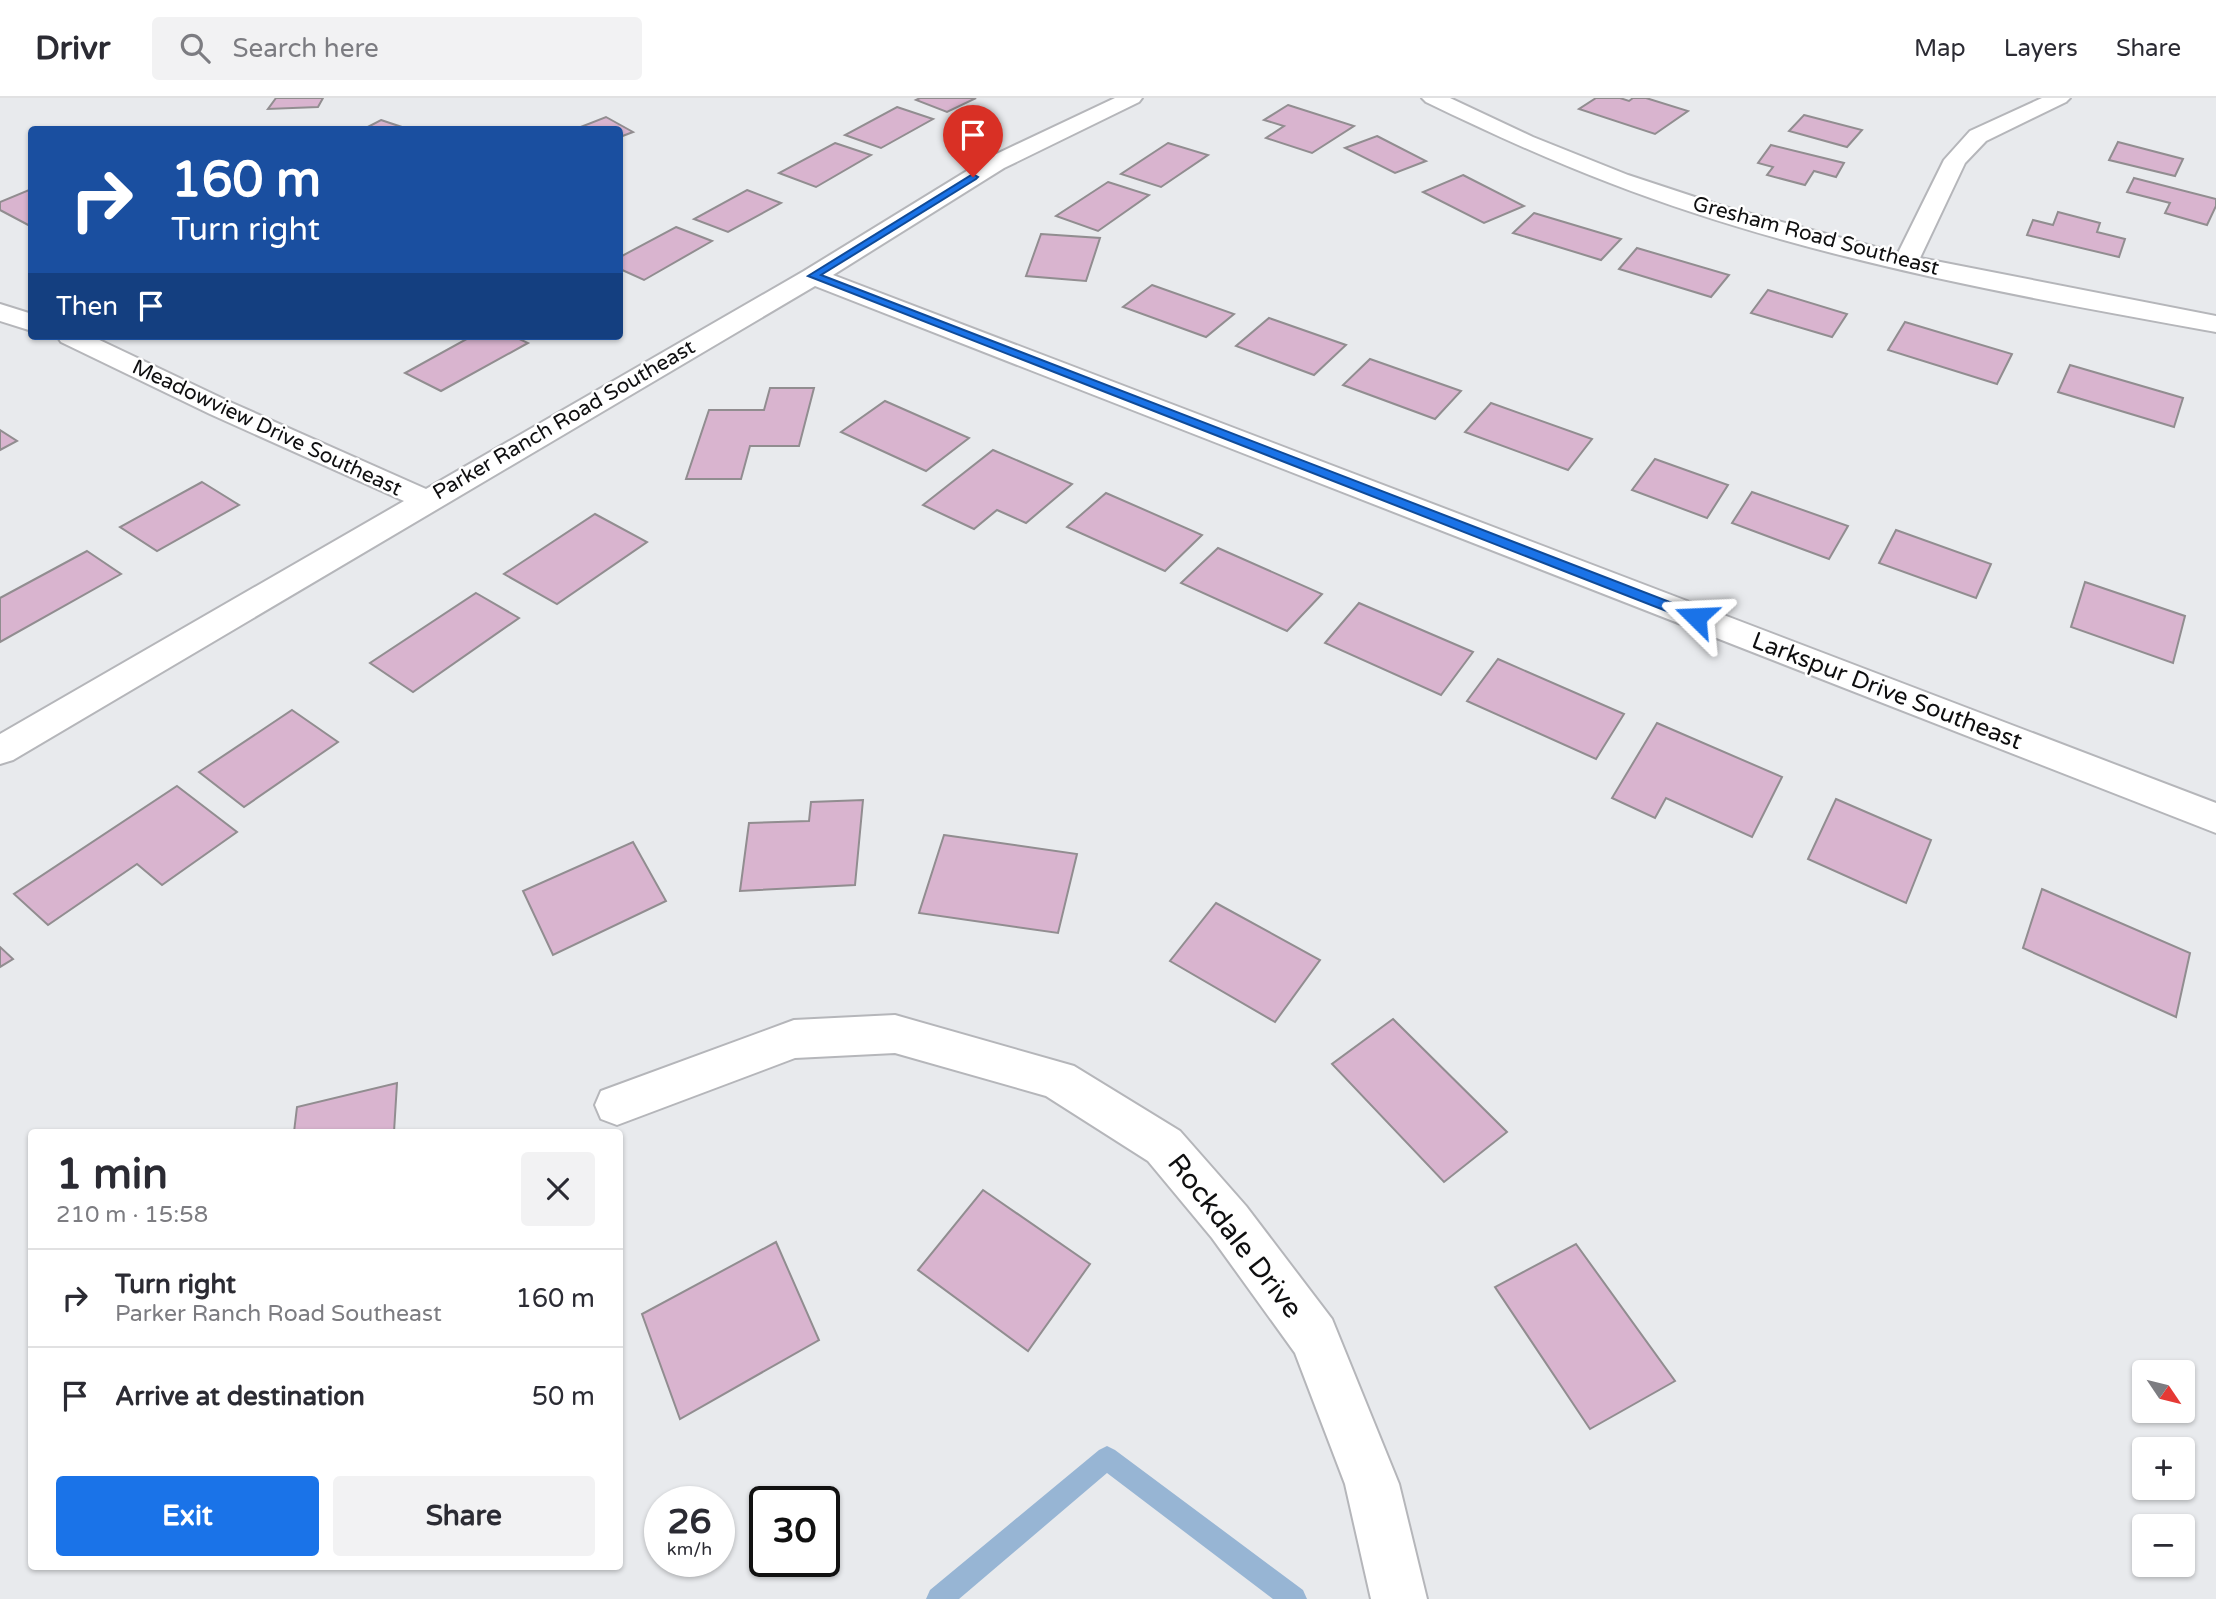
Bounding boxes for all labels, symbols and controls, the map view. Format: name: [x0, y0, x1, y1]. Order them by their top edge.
search box: [152, 17, 642, 80]
text: Drivr: [35, 29, 110, 68]
icon: search: [176, 29, 214, 67]
text: Search here: [232, 33, 379, 64]
text: Map: [1914, 34, 1966, 63]
text: Layers: [2004, 34, 2078, 63]
text: Share: [2116, 34, 2181, 63]
pin: [943, 105, 1003, 177]
icon: arrive: [954, 116, 992, 154]
text: 160 m: [171, 151, 321, 210]
icon: right: [56, 154, 147, 245]
street label: Gresham Road Southeast: [1690, 191, 1942, 281]
text: Turn right: [171, 211, 320, 249]
icon: arrive: [132, 287, 170, 325]
text: Then: [56, 291, 118, 322]
street label: Parker Ranch Road Southeast: [429, 335, 699, 505]
street label: Meadowview Drive Southeast: [128, 354, 406, 502]
position arrow: [1659, 580, 1733, 654]
street label: Larkspur Drive Southeast: [1748, 626, 2026, 756]
street label: Rockdale Drive: [1160, 1147, 1310, 1325]
text: 1 min: [56, 1149, 168, 1200]
button: close: [521, 1152, 595, 1226]
text: 210 m · 15:58: [56, 1201, 208, 1229]
text: Turn right: [115, 1269, 236, 1300]
icon: right: [56, 1279, 94, 1317]
text: 160 m: [515, 1283, 595, 1314]
text: Parker Ranch Road Southeast: [115, 1300, 442, 1328]
north arrow: [2132, 1360, 2194, 1423]
map controls: [2132, 1360, 2195, 1577]
icon: arrive: [56, 1377, 94, 1415]
text: Arrive at destination: [115, 1381, 365, 1412]
text: 50 m: [532, 1381, 595, 1412]
button: +: [2132, 1437, 2195, 1500]
button: Exit: [56, 1476, 319, 1556]
button: Share: [333, 1476, 595, 1556]
speed limit sign: 30: [749, 1486, 840, 1577]
text: 26: [668, 1501, 711, 1543]
button: −: [2132, 1514, 2195, 1577]
text: km/h: [667, 1538, 712, 1560]

